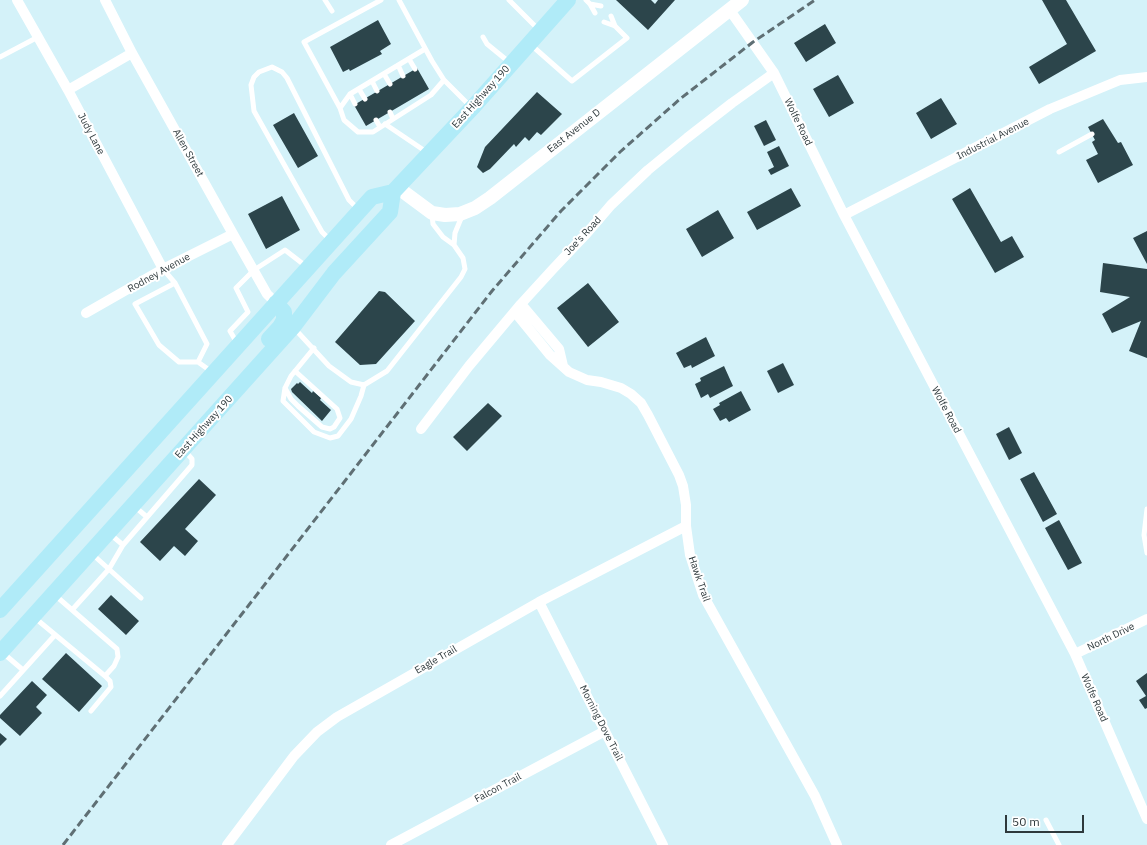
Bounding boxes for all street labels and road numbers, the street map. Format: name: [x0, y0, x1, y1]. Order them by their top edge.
street label: East Highway 190: [450, 63, 512, 131]
street label: Wolfe Road: [781, 96, 815, 148]
street label: East Avenue D: [545, 106, 603, 156]
street label: Judy Lane: [75, 111, 107, 157]
street label: Industrial Avenue: [955, 116, 1031, 162]
street label: Allen Street: [170, 127, 206, 179]
street label: Joe's Road: [562, 214, 604, 258]
street label: Rodney Avenue: [126, 251, 192, 295]
street label: Wolfe Road: [929, 385, 963, 435]
street label: East Highway 190: [173, 393, 235, 461]
street label: Hawk Trail: [686, 555, 712, 603]
street label: North Drive: [1085, 620, 1137, 654]
street label: Eagle Trail: [413, 643, 459, 677]
street label: Wolfe Road: [1078, 672, 1110, 724]
street label: Morning Dove Trail: [577, 683, 625, 763]
street label: Falcon Trail: [473, 771, 523, 805]

